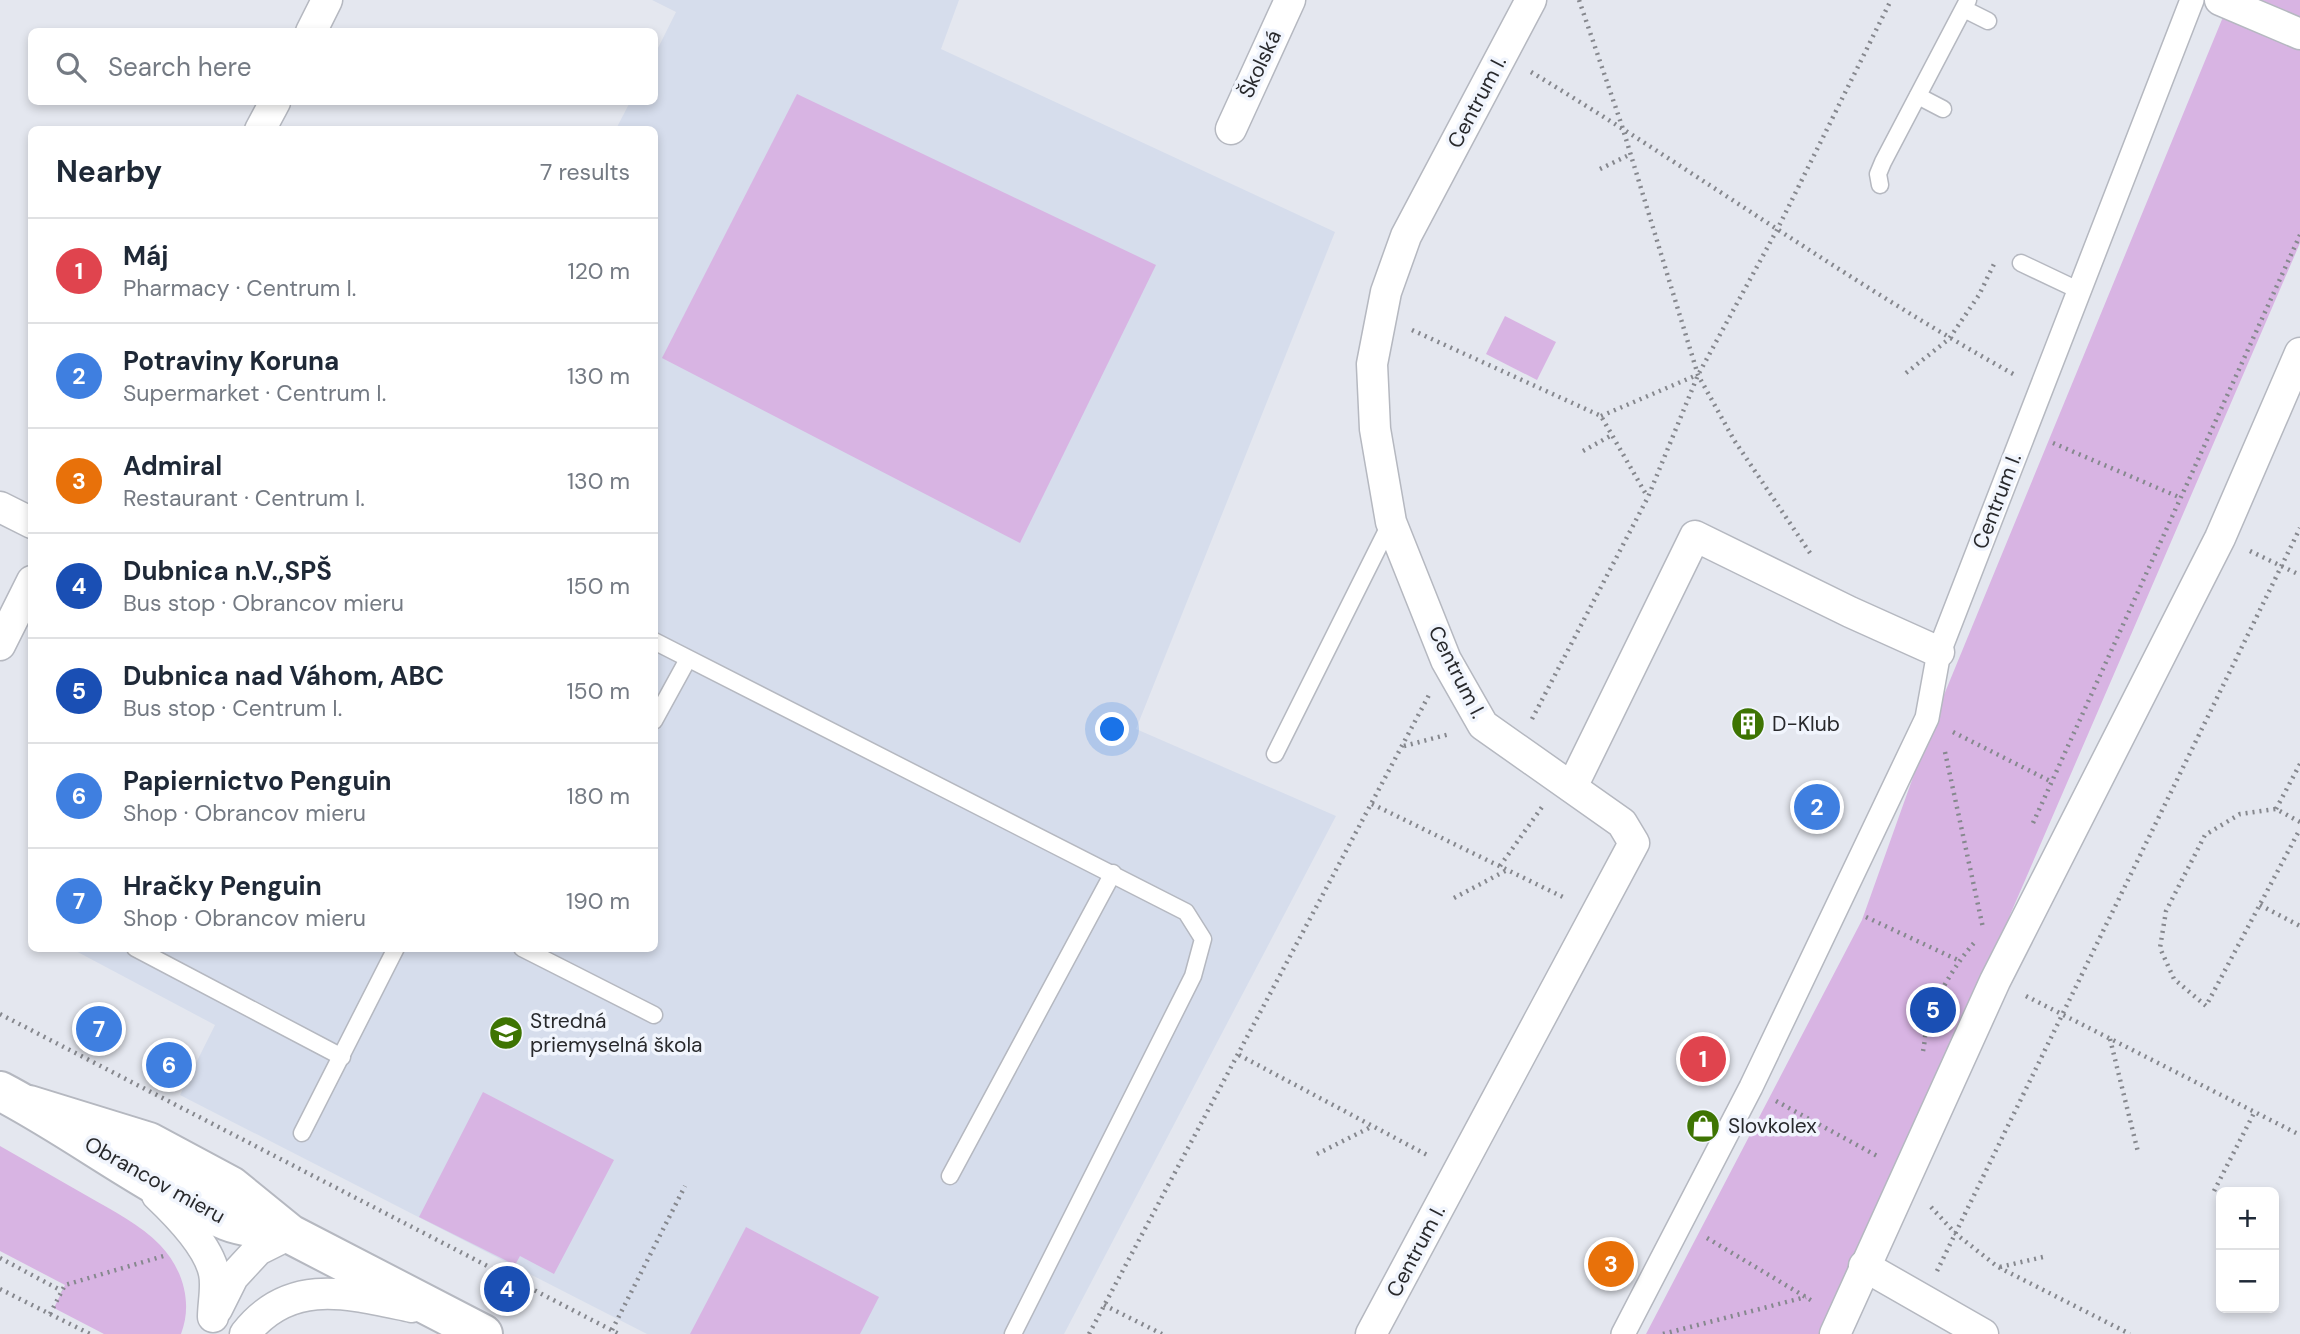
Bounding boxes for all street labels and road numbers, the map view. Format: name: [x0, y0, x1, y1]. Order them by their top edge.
street label: Školská: [1232, 26, 1288, 102]
street label: Centrum I.: [1441, 51, 1513, 153]
street label: Centrum I.: [1966, 449, 2028, 553]
street label: Centrum I.: [1422, 621, 1492, 723]
street label: Obrancov mieru: [80, 1130, 230, 1230]
street label: Centrum I.: [1380, 1200, 1452, 1302]

